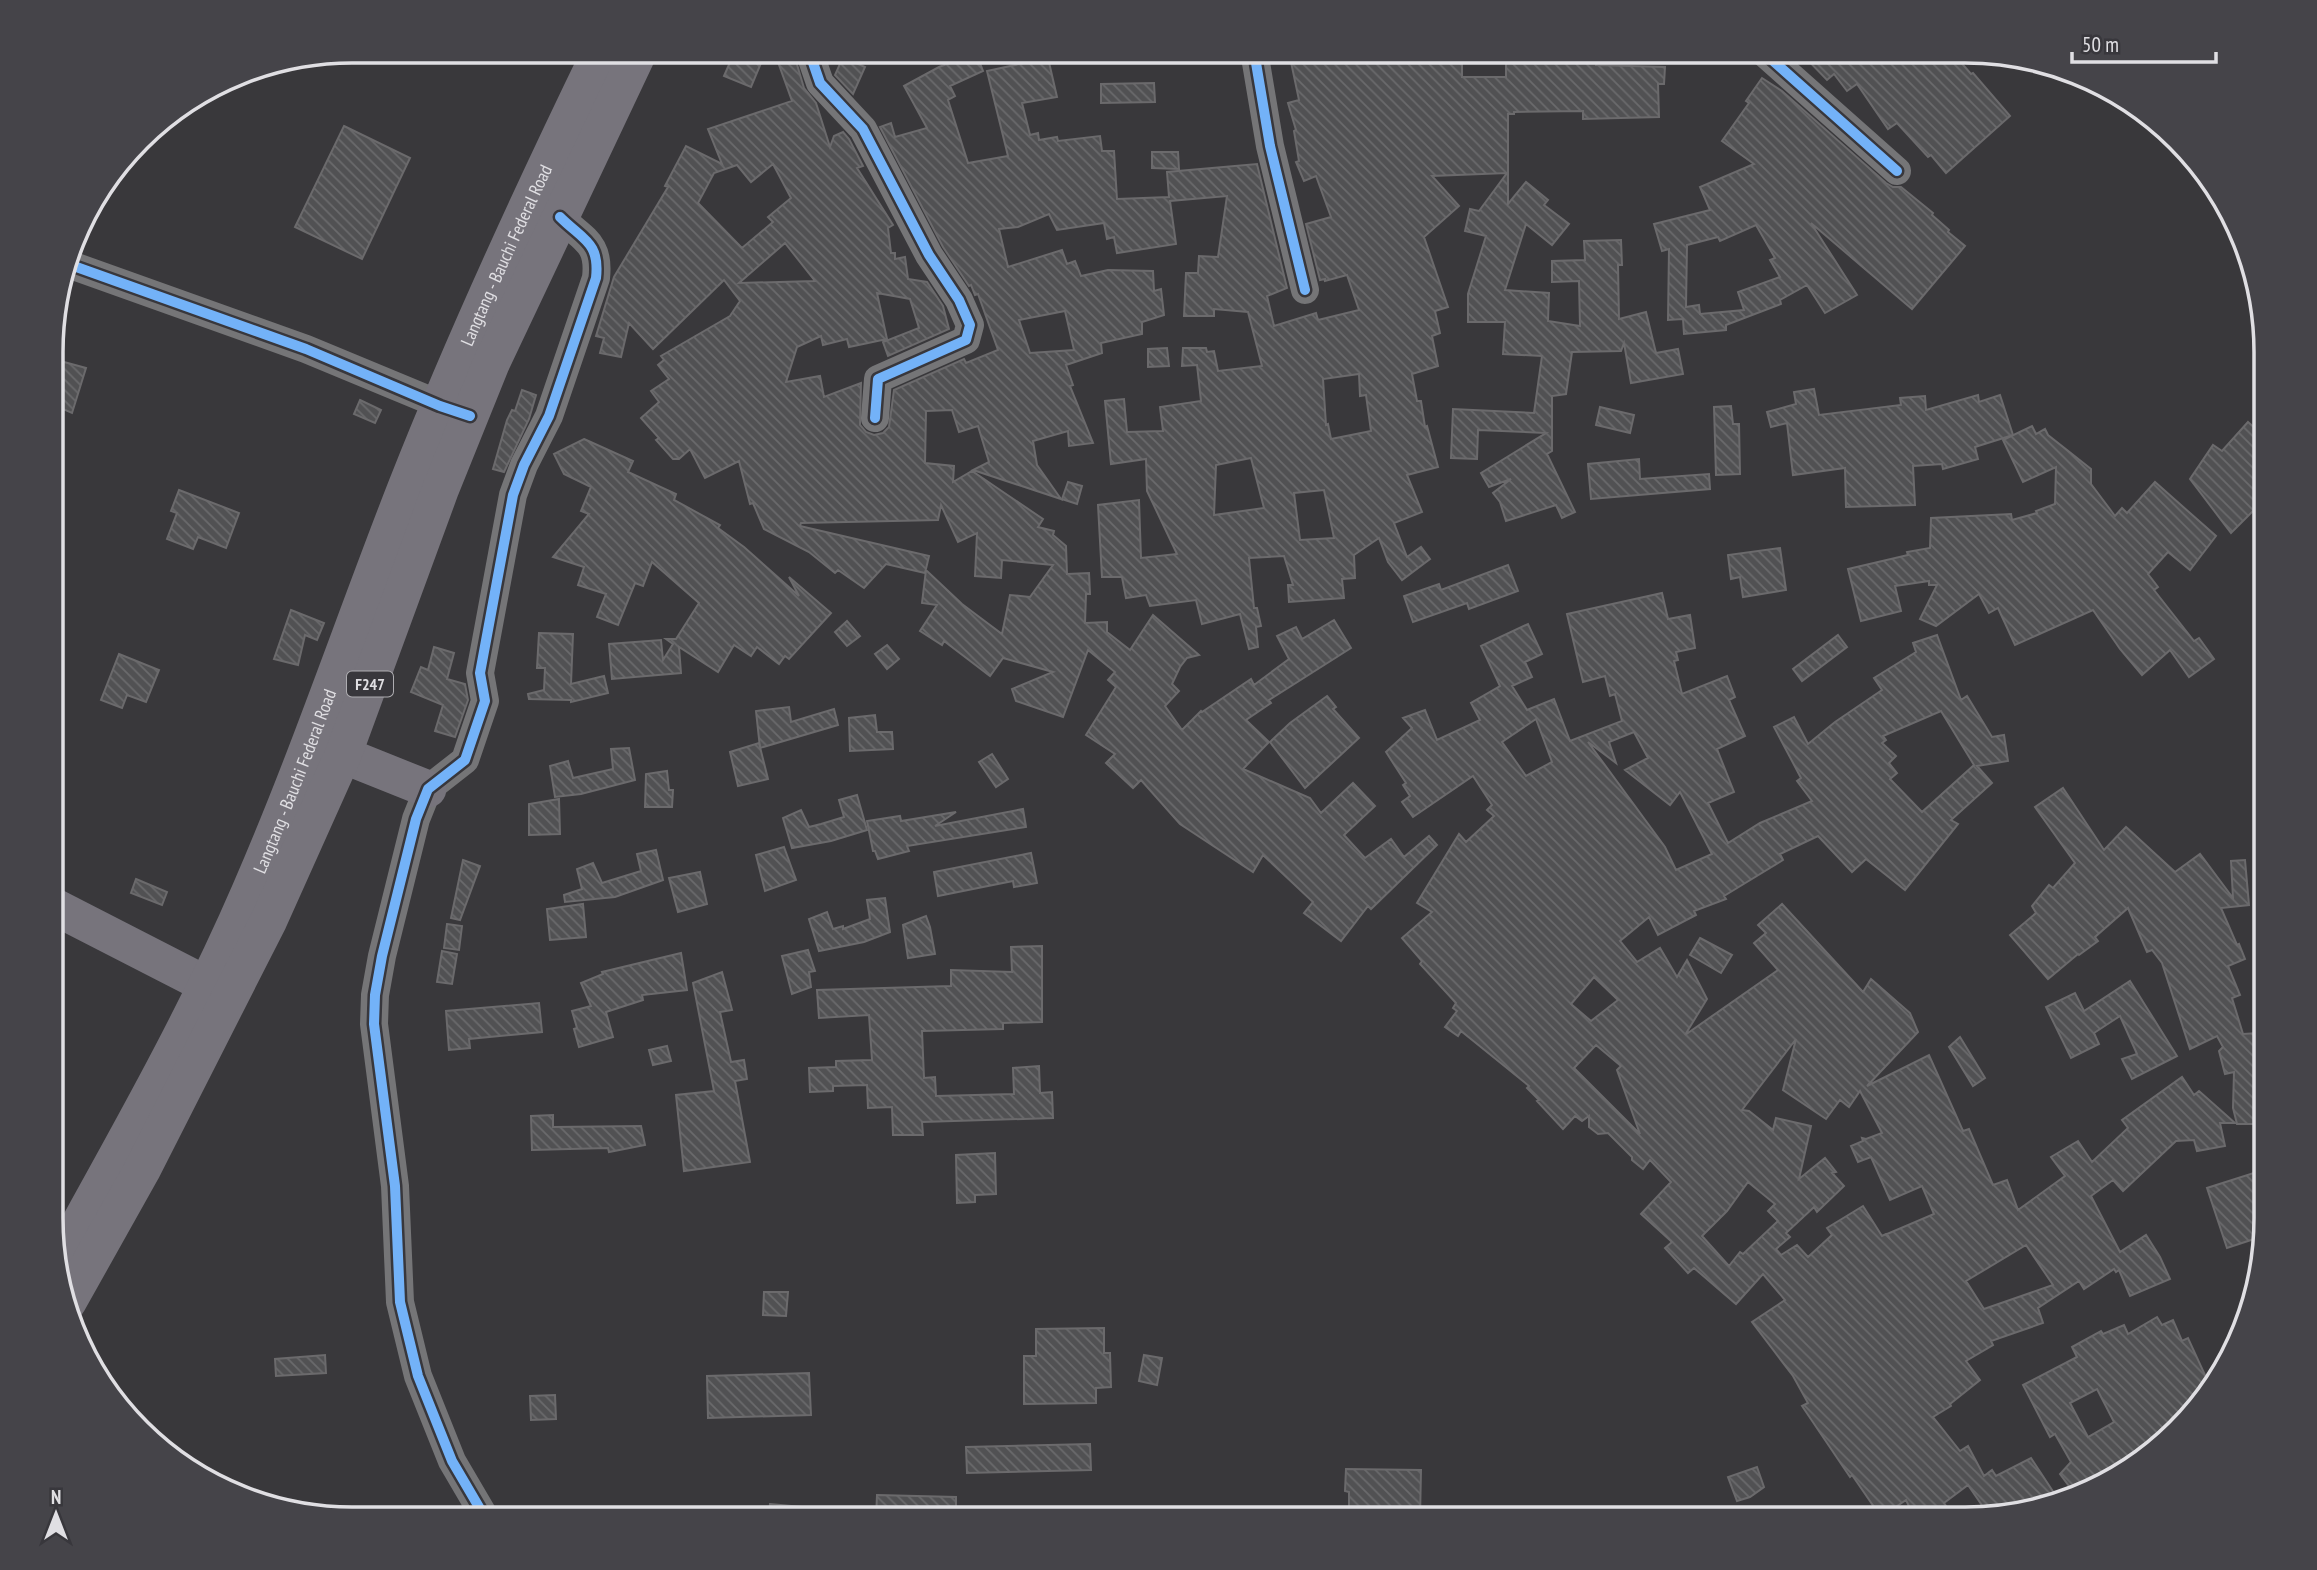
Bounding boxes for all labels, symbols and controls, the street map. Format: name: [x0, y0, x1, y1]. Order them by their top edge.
scale bar: [2072, 21, 2216, 65]
text: 50 m: [2082, 31, 2119, 58]
street label: Langtang - Bauchi Federal Road: [455, 161, 557, 349]
road number: F247: [347, 671, 393, 696]
street label: Langtang - Bauchi Federal Road: [248, 686, 341, 877]
north arrow: [21, 1479, 91, 1549]
text: N: [51, 1485, 61, 1509]

